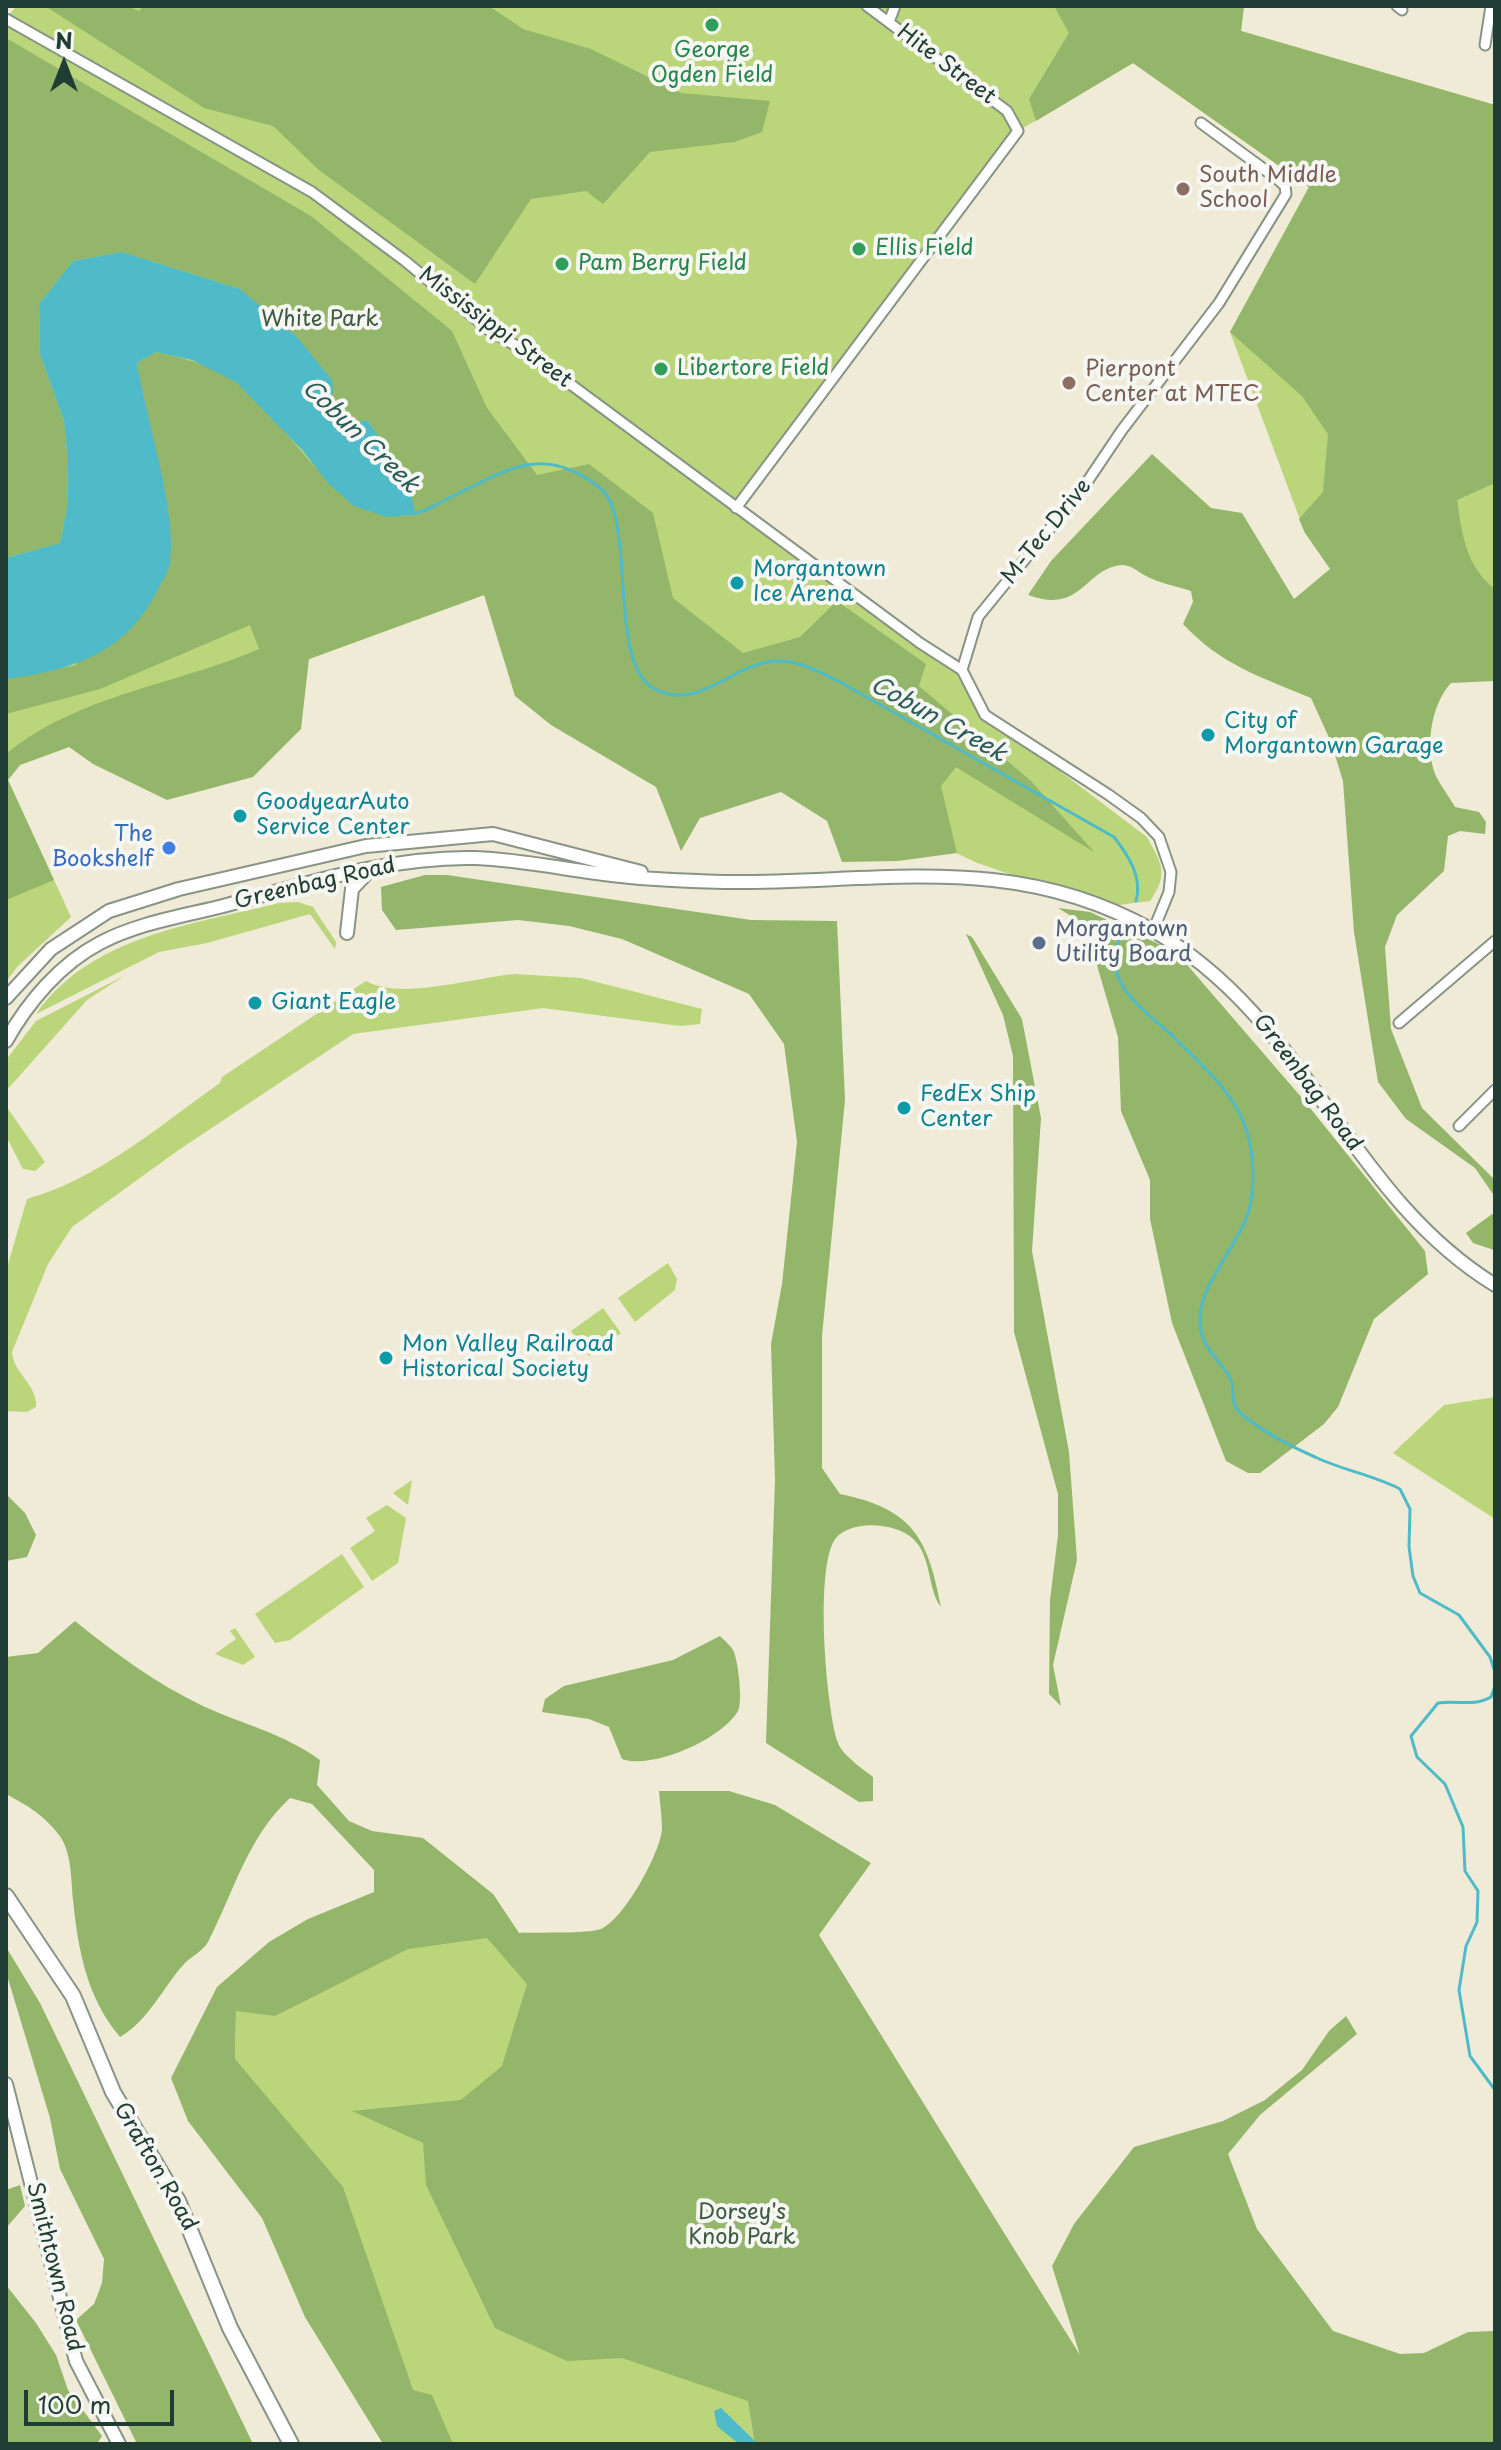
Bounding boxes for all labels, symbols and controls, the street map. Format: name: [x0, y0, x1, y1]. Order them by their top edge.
marker: George Ogden Field: [703, 16, 721, 34]
street label: Hite Street: [891, 19, 1001, 111]
text: N: [55, 23, 73, 56]
north arrow: [24, 24, 104, 104]
place label: George Ogden Field: [651, 38, 773, 90]
place label: South Middle School: [1199, 163, 1337, 214]
marker: South Middle School: [1174, 180, 1192, 198]
place label: Ellis Field: [875, 236, 974, 262]
marker: Ellis Field: [850, 240, 868, 258]
place label: Pam Berry Field: [578, 251, 747, 277]
marker: Pam Berry Field: [553, 255, 571, 273]
street label: Mississippi Street: [413, 262, 577, 394]
park label: White Park: [261, 307, 379, 333]
place label: Libertore Field: [677, 356, 829, 382]
place label: Pierpont Center at MTEC: [1085, 357, 1260, 408]
marker: Libertore Field: [652, 360, 670, 378]
water label: Cobun Creek: [296, 374, 424, 500]
marker: Pierpont Center at MTEC: [1060, 374, 1078, 392]
street label: M-Tec Drive: [996, 474, 1098, 590]
place label: Morgantown Ice Arena: [753, 557, 886, 608]
marker: Morgantown Ice Arena: [728, 574, 746, 592]
water label: Cobun Creek: [865, 671, 1011, 769]
place label: City of Morgantown Garage: [1224, 709, 1444, 760]
marker: City of Morgantown Garage: [1199, 726, 1217, 744]
place label: GoodyearAuto Service Center: [256, 790, 410, 842]
marker: GoodyearAuto Service Center: [231, 807, 249, 825]
place label: The Bookshelf: [51, 822, 153, 874]
marker: The Bookshelf: [160, 839, 178, 857]
street label: Greenbag Road: [232, 853, 398, 915]
place label: Morgantown Utility Board: [1055, 917, 1192, 968]
marker: Morgantown Utility Board: [1030, 934, 1048, 952]
place label: Giant Eagle: [271, 990, 396, 1016]
marker: Giant Eagle: [246, 994, 264, 1012]
street label: Greenbag Road: [1247, 1009, 1367, 1157]
place label: FedEx Ship Center: [920, 1082, 1036, 1134]
marker: FedEx Ship Center: [895, 1099, 913, 1117]
place label: Mon Valley Railroad Historical Society: [402, 1332, 614, 1384]
marker: Mon Valley Railroad Historical Society: [377, 1349, 395, 1367]
street label: Grafton Road: [108, 2098, 202, 2236]
street label: Smithtown Road: [20, 2180, 88, 2354]
park label: Dorsey's Knob Park: [688, 2200, 796, 2252]
scale bar: [28, 2374, 178, 2424]
text: 100 m: [38, 2386, 111, 2422]

